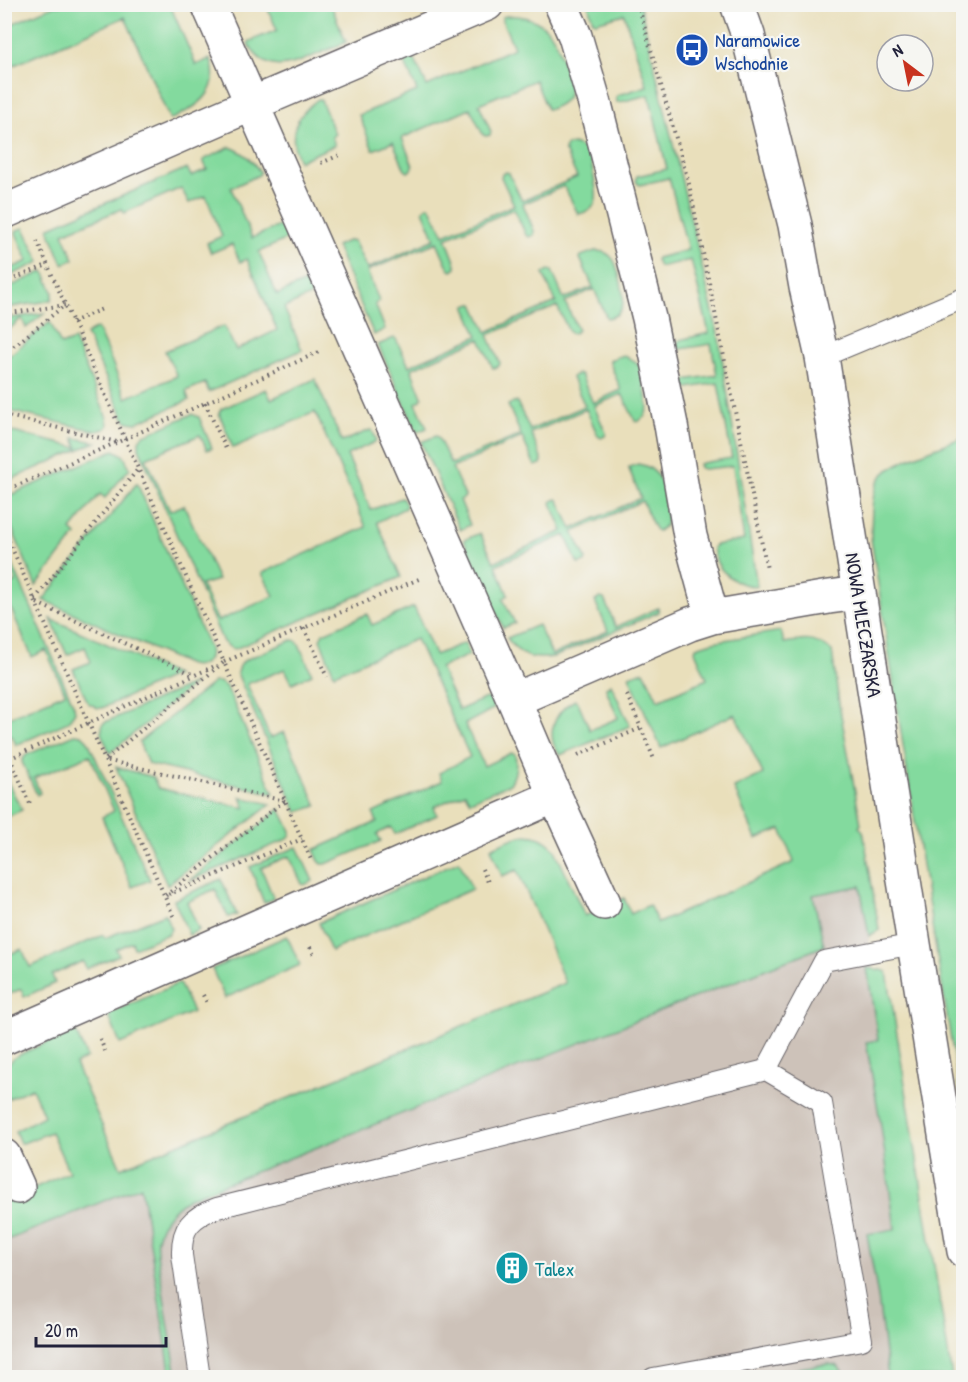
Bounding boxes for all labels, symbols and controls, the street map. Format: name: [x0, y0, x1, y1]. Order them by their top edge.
place label: Naramowice Wschodnie: [715, 26, 800, 76]
bus stop icon: Naramowice Wschodnie: [674, 32, 710, 68]
north arrow: [875, 33, 935, 93]
text: N: [888, 38, 907, 62]
street label: NOWA MLECZARSKA: [839, 551, 889, 699]
building icon: Talex: [494, 1250, 530, 1286]
place label: Talex: [535, 1255, 574, 1282]
scale bar: [36, 1310, 166, 1348]
text: 20 m: [45, 1318, 78, 1343]

